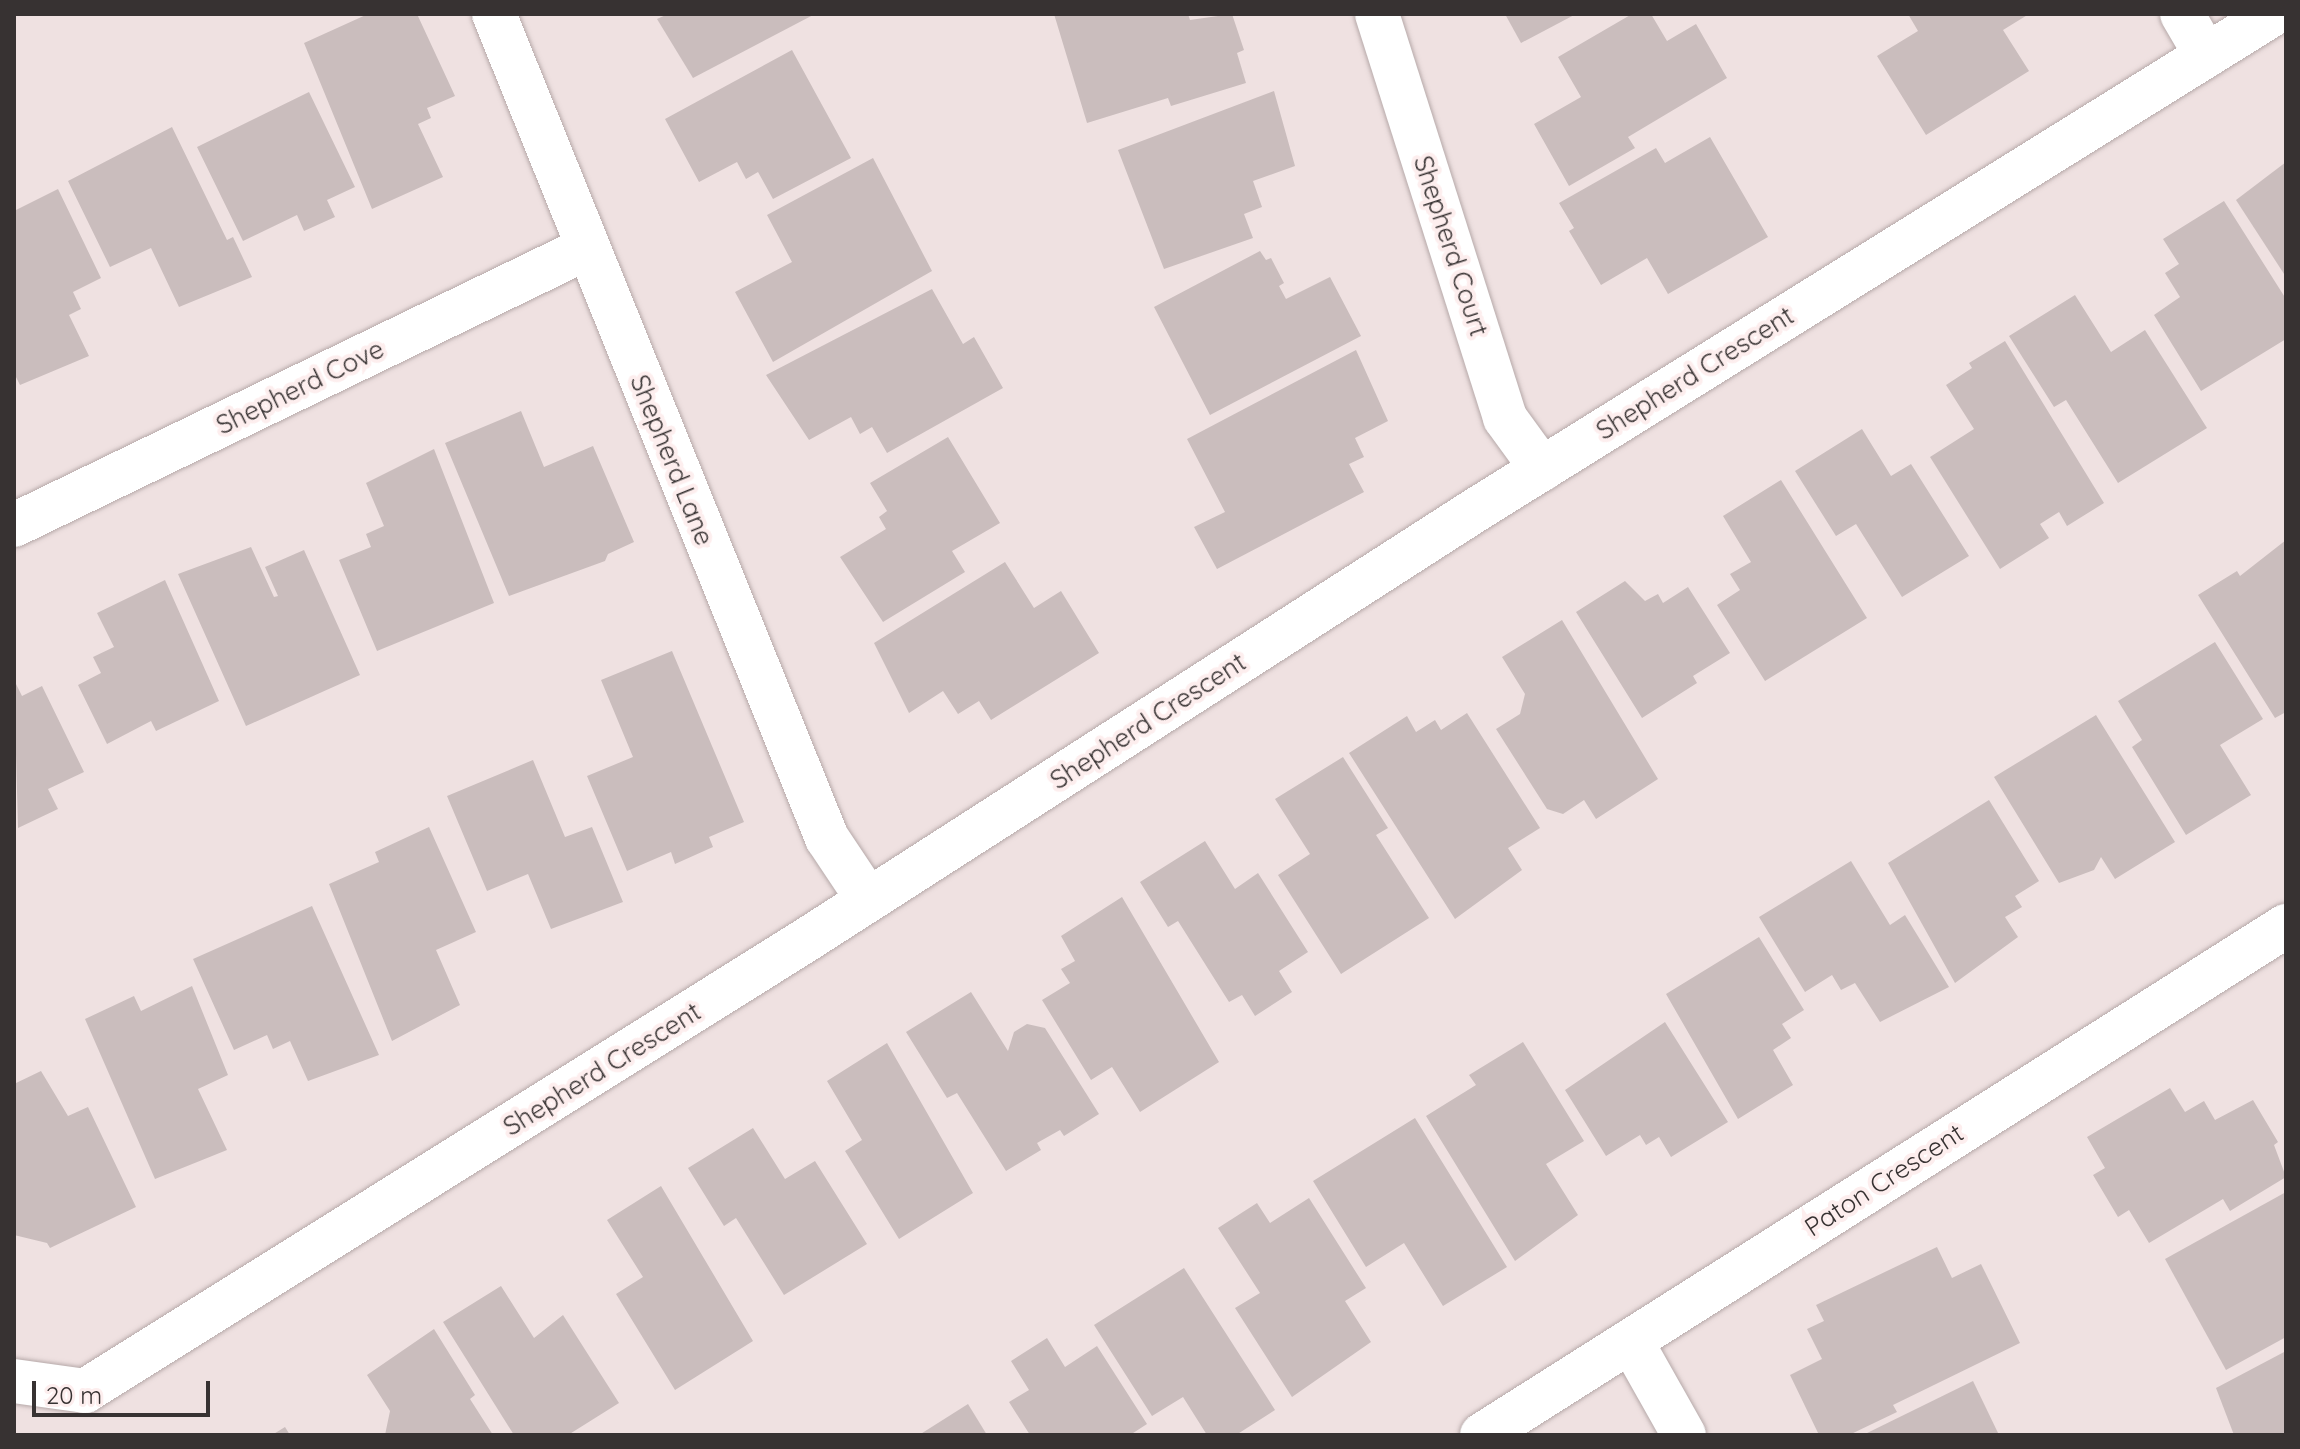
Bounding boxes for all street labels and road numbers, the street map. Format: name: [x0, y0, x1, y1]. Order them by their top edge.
street label: Shepherd Court: [1407, 152, 1495, 340]
street label: Shepherd Crescent: [1591, 300, 1799, 446]
street label: Shepherd Cove: [211, 333, 389, 441]
street label: Shepherd Lane: [624, 370, 720, 550]
street label: Shepherd Crescent: [1044, 646, 1252, 796]
street label: Shepherd Crescent: [498, 996, 706, 1142]
street label: Paton Crescent: [1799, 1117, 1969, 1243]

